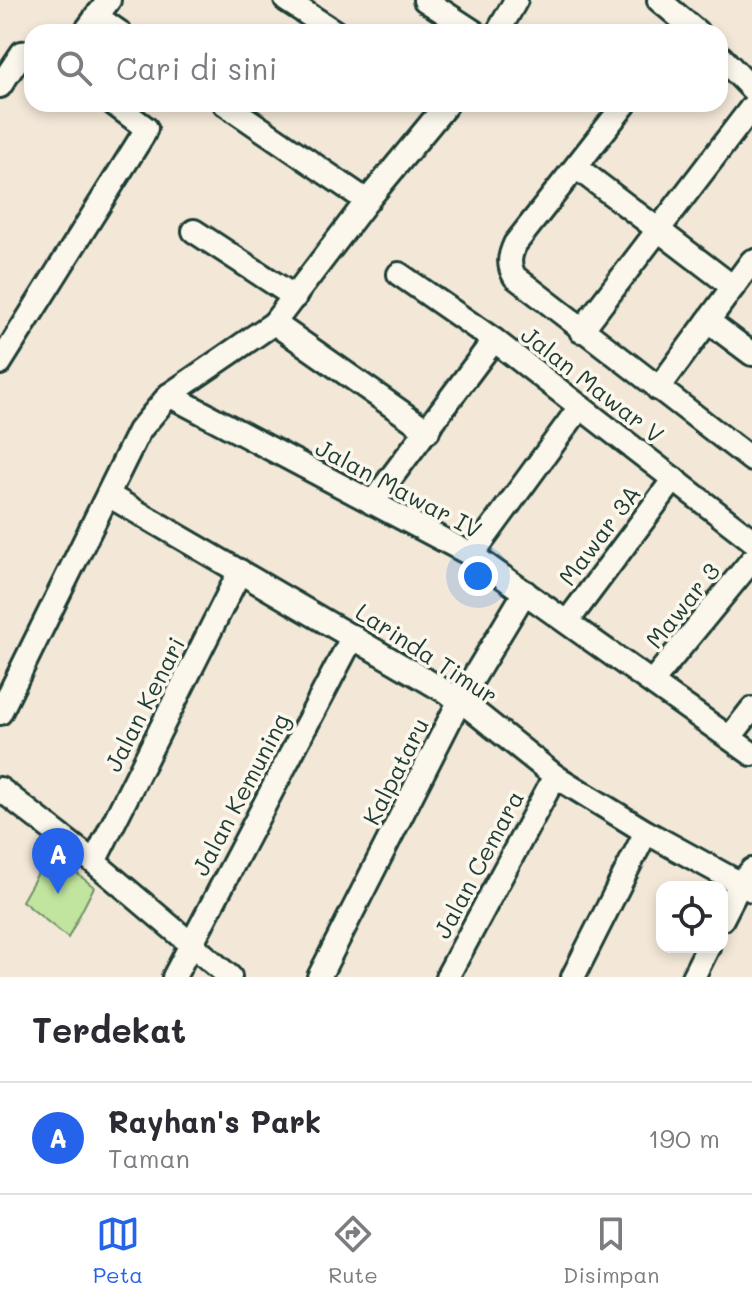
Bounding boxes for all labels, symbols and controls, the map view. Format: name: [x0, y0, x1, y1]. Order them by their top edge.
search box: [24, 24, 728, 112]
icon: search: [52, 46, 96, 90]
text: Cari di sini: [116, 48, 277, 88]
street label: Jalan Mawar V: [515, 319, 671, 449]
street label: Jalan Mawar IV: [311, 431, 487, 545]
street label: Mawar 3A: [551, 479, 647, 591]
your location: [458, 556, 498, 596]
street label: Mawar 3: [638, 556, 726, 654]
street label: Larinda Timur: [350, 596, 504, 710]
street label: Jalan Kenari: [97, 631, 191, 777]
street label: Jalan Kemuning: [184, 707, 296, 881]
street label: Kalpataru: [355, 712, 435, 830]
street label: Jalan Cemara: [426, 785, 530, 943]
pin: A: [32, 828, 84, 894]
map controls: [656, 881, 728, 953]
button: locate: [656, 881, 728, 953]
text: Terdekat: [32, 1007, 186, 1052]
text: Rayhan's Park: [108, 1101, 321, 1141]
text: A: [49, 1121, 67, 1155]
text: 190 m: [648, 1121, 720, 1155]
text: Taman: [108, 1141, 190, 1175]
tab: Peta: [93, 1212, 143, 1289]
tab: Rute: [328, 1212, 378, 1289]
tab: Disimpan: [563, 1212, 659, 1289]

